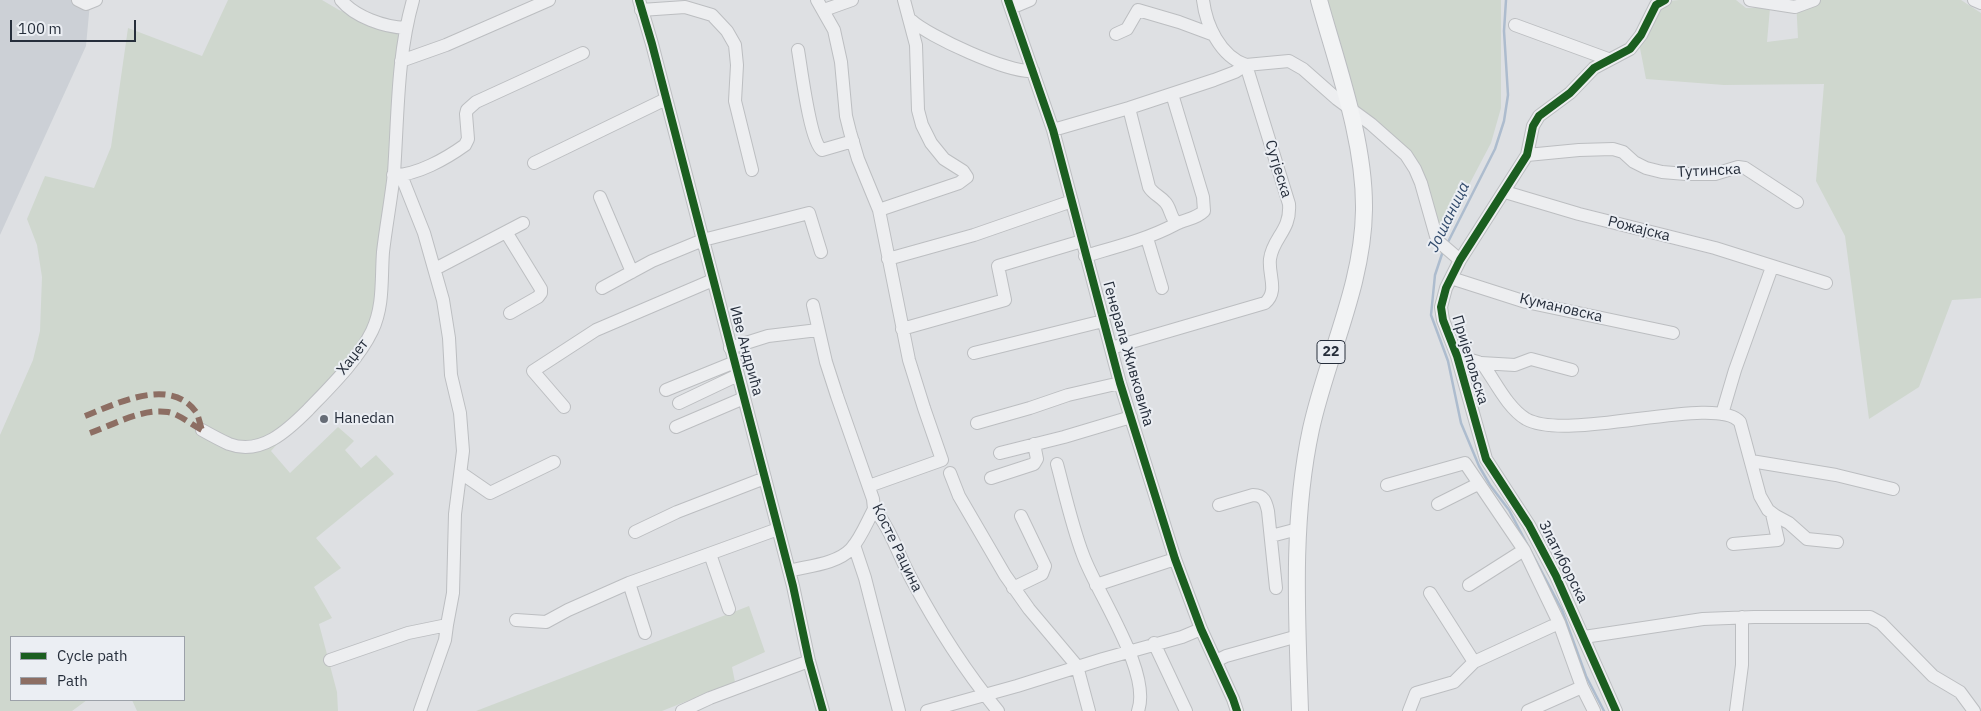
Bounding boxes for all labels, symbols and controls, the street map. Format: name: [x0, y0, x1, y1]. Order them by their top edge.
scale bar: [12, 10, 139, 42]
text: 100 m: [18, 19, 62, 38]
street label: Сутјеска: [1261, 138, 1295, 200]
street label: Тутинска: [1677, 160, 1741, 182]
water label: Јошаница: [1424, 179, 1474, 255]
street label: Рожајска: [1606, 213, 1672, 245]
street label: Генерала Живковића: [1099, 279, 1157, 429]
street label: Кумановска: [1518, 290, 1604, 326]
street label: Иве Андрића: [725, 304, 767, 398]
street label: Пријепољска: [1448, 313, 1492, 407]
street label: Хаџет: [333, 335, 373, 379]
road number: 22: [1317, 341, 1345, 364]
place label: Hanedan: [334, 410, 395, 428]
marker: Hanedan: [318, 413, 330, 425]
street label: Косте Рацина: [868, 501, 926, 595]
street label: Златиборска: [1535, 518, 1591, 606]
legend: [10, 636, 185, 701]
text: Cycle path: [57, 646, 128, 665]
text: Path: [57, 671, 88, 690]

